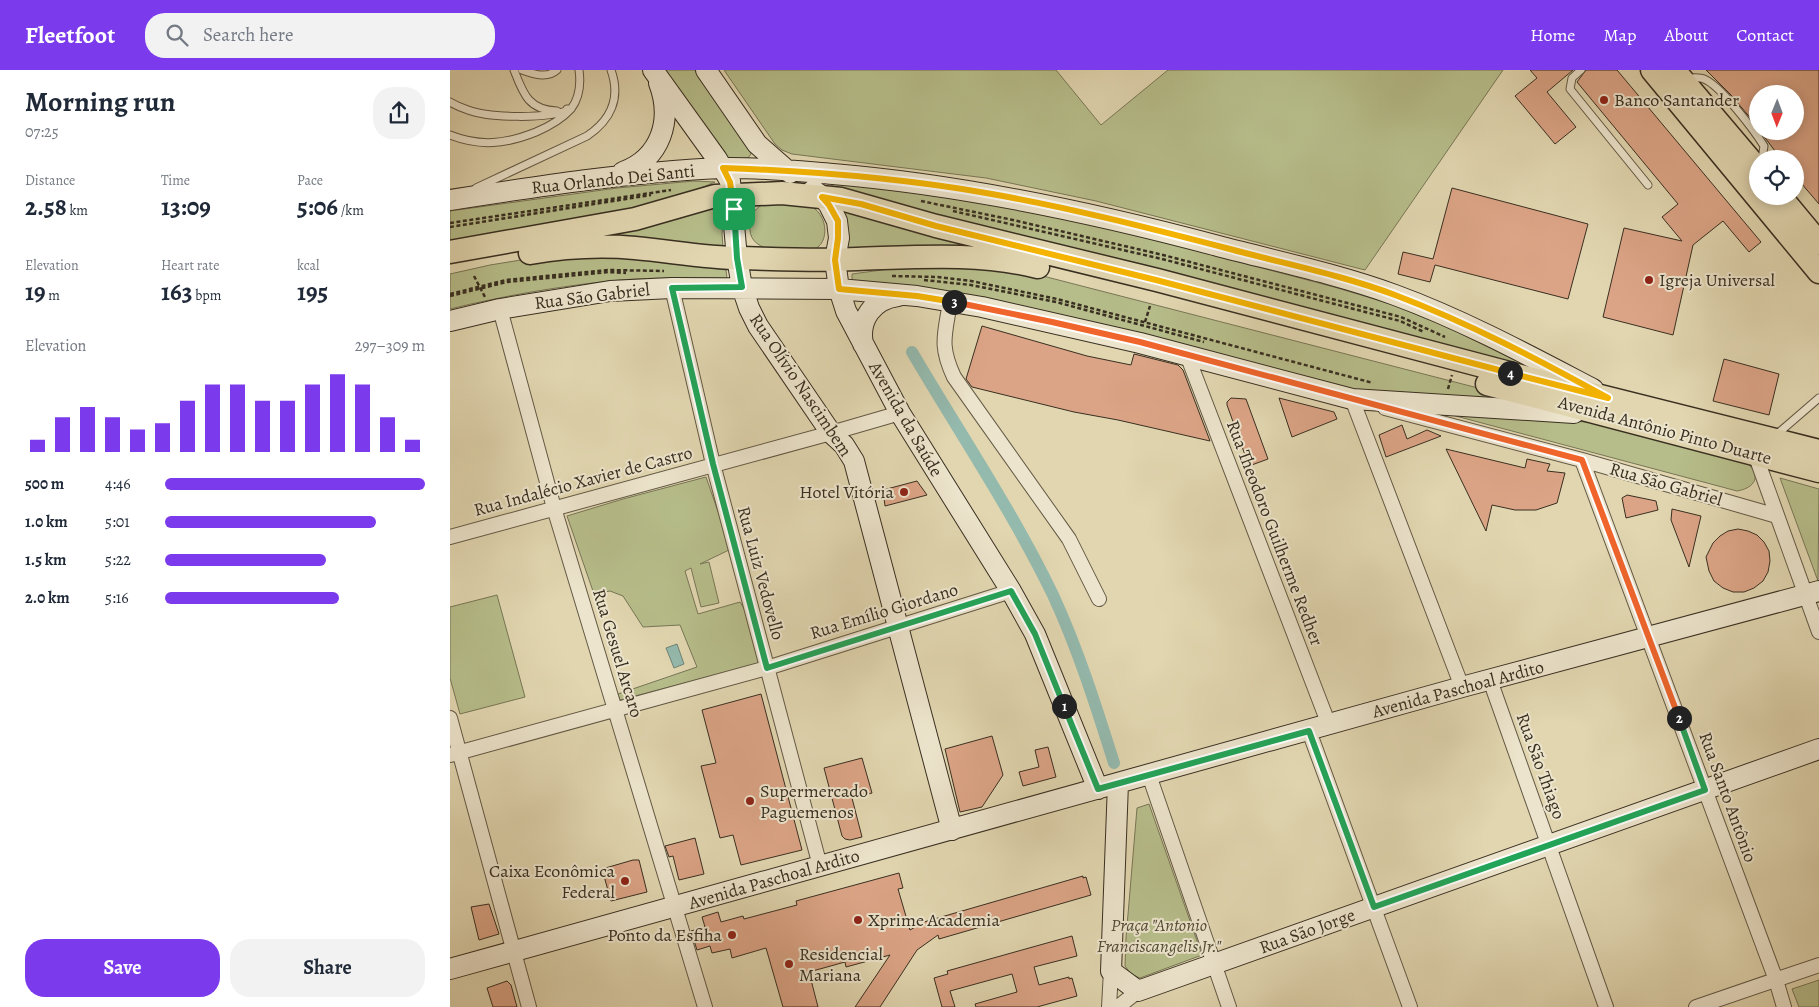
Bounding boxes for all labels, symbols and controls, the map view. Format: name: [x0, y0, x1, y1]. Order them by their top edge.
search box: [145, 13, 495, 58]
text: Fleetfoot: [25, 19, 115, 51]
icon: search: [163, 21, 191, 49]
text: Search here: [203, 22, 293, 48]
text: Home: [1530, 23, 1575, 47]
text: Map: [1603, 23, 1636, 47]
text: About: [1664, 23, 1708, 47]
text: Contact: [1736, 23, 1794, 47]
text: Morning run: [25, 83, 175, 121]
north arrow: [1749, 85, 1804, 140]
map controls: [1749, 85, 1804, 205]
button: share: [373, 87, 425, 139]
place label: Banco Santander: [1614, 88, 1739, 112]
marker: Banco Santander: [1598, 94, 1610, 106]
text: 07:25: [25, 121, 59, 143]
button: locate: [1749, 150, 1804, 205]
street label: Rua Orlando Dei Santi: [530, 158, 696, 200]
text: Distance: [25, 171, 75, 190]
text: Time: [161, 171, 190, 190]
text: Pace: [297, 171, 323, 190]
pin: [713, 188, 755, 230]
text: 2.58: [25, 190, 67, 224]
text: 13:09: [161, 190, 211, 224]
text: 5:06: [297, 190, 338, 224]
icon: arrive: [720, 195, 748, 223]
text: km: [67, 201, 88, 220]
text: /km: [338, 201, 364, 220]
text: Elevation: [25, 256, 79, 275]
text: Heart rate: [161, 256, 219, 275]
text: kcal: [297, 256, 319, 275]
place label: Igreja Universal: [1659, 268, 1776, 292]
marker: Igreja Universal: [1643, 274, 1655, 286]
text: 19: [25, 275, 46, 309]
text: 163: [161, 275, 192, 309]
text: 195: [297, 275, 328, 309]
street label: Rua São Gabriel: [533, 277, 652, 315]
text: m: [46, 286, 60, 305]
text: bpm: [192, 286, 221, 305]
pin: 3: [942, 290, 966, 314]
text: 3: [951, 293, 958, 312]
street label: Rua Olívio Nascimbem: [744, 309, 858, 461]
text: Elevation: [25, 335, 86, 357]
text: 297–309 m: [355, 335, 425, 357]
street label: Avenida da Saúde: [863, 356, 949, 481]
pin: 4: [1498, 360, 1522, 386]
text: 4: [1507, 364, 1514, 383]
street label: Avenida Antônio Pinto Duarte: [1555, 390, 1774, 470]
street label: Rua Theodoro Guilherme Redher: [1221, 417, 1329, 649]
street label: Rua Indalécio Xavier de Castro: [471, 440, 695, 522]
street label: Rua São Gabriel: [1607, 456, 1726, 512]
text: 500 m: [25, 473, 64, 495]
text: 4:46: [105, 473, 131, 495]
place label: Hotel Vitória: [799, 480, 895, 504]
marker: Hotel Vitória: [898, 486, 910, 498]
street label: Rua Luiz Vedovello: [732, 503, 790, 643]
text: 1.0 km: [25, 511, 68, 533]
text: 5:01: [105, 511, 130, 533]
text: 1.5 km: [25, 549, 66, 571]
text: 5:22: [105, 549, 131, 571]
street label: Rua Emílio Giordano: [807, 577, 961, 645]
street label: Rua Gesuel Arcaro: [587, 586, 649, 720]
text: 2.0 km: [25, 587, 70, 609]
text: 5:16: [105, 587, 129, 609]
street label: Avenida Paschoal Ardito: [1369, 655, 1546, 724]
pin: 1: [1052, 694, 1076, 718]
text: 1: [1062, 697, 1067, 716]
pin: 2: [1666, 706, 1692, 730]
text: 2: [1676, 709, 1683, 728]
street label: Rua São Thiago: [1511, 710, 1571, 823]
street label: Rua Santo Antônio: [1693, 729, 1763, 865]
place label: Supermercado Paguemenos: [760, 779, 868, 824]
marker: Supermercado Paguemenos: [744, 795, 756, 807]
street label: Avenida Paschoal Ardito: [685, 843, 862, 915]
place label: Caixa Econômica Federal: [489, 859, 616, 904]
marker: Caixa Econômica Federal: [619, 875, 631, 887]
street label: Rua São Jorge: [1256, 903, 1358, 959]
place label: Xprime Academia: [868, 908, 1000, 932]
park label: Praça "Antonio Franciscangelis Jr.": [1097, 913, 1222, 958]
marker: Xprime Academia: [852, 914, 864, 926]
place label: Ponto da Esfiha: [608, 923, 723, 947]
marker: Ponto da Esfiha: [726, 929, 738, 941]
button: Save: [25, 939, 220, 997]
button: Share: [230, 939, 425, 997]
place label: Residencial Mariana: [799, 942, 884, 987]
marker: Residencial Mariana: [783, 958, 795, 970]

